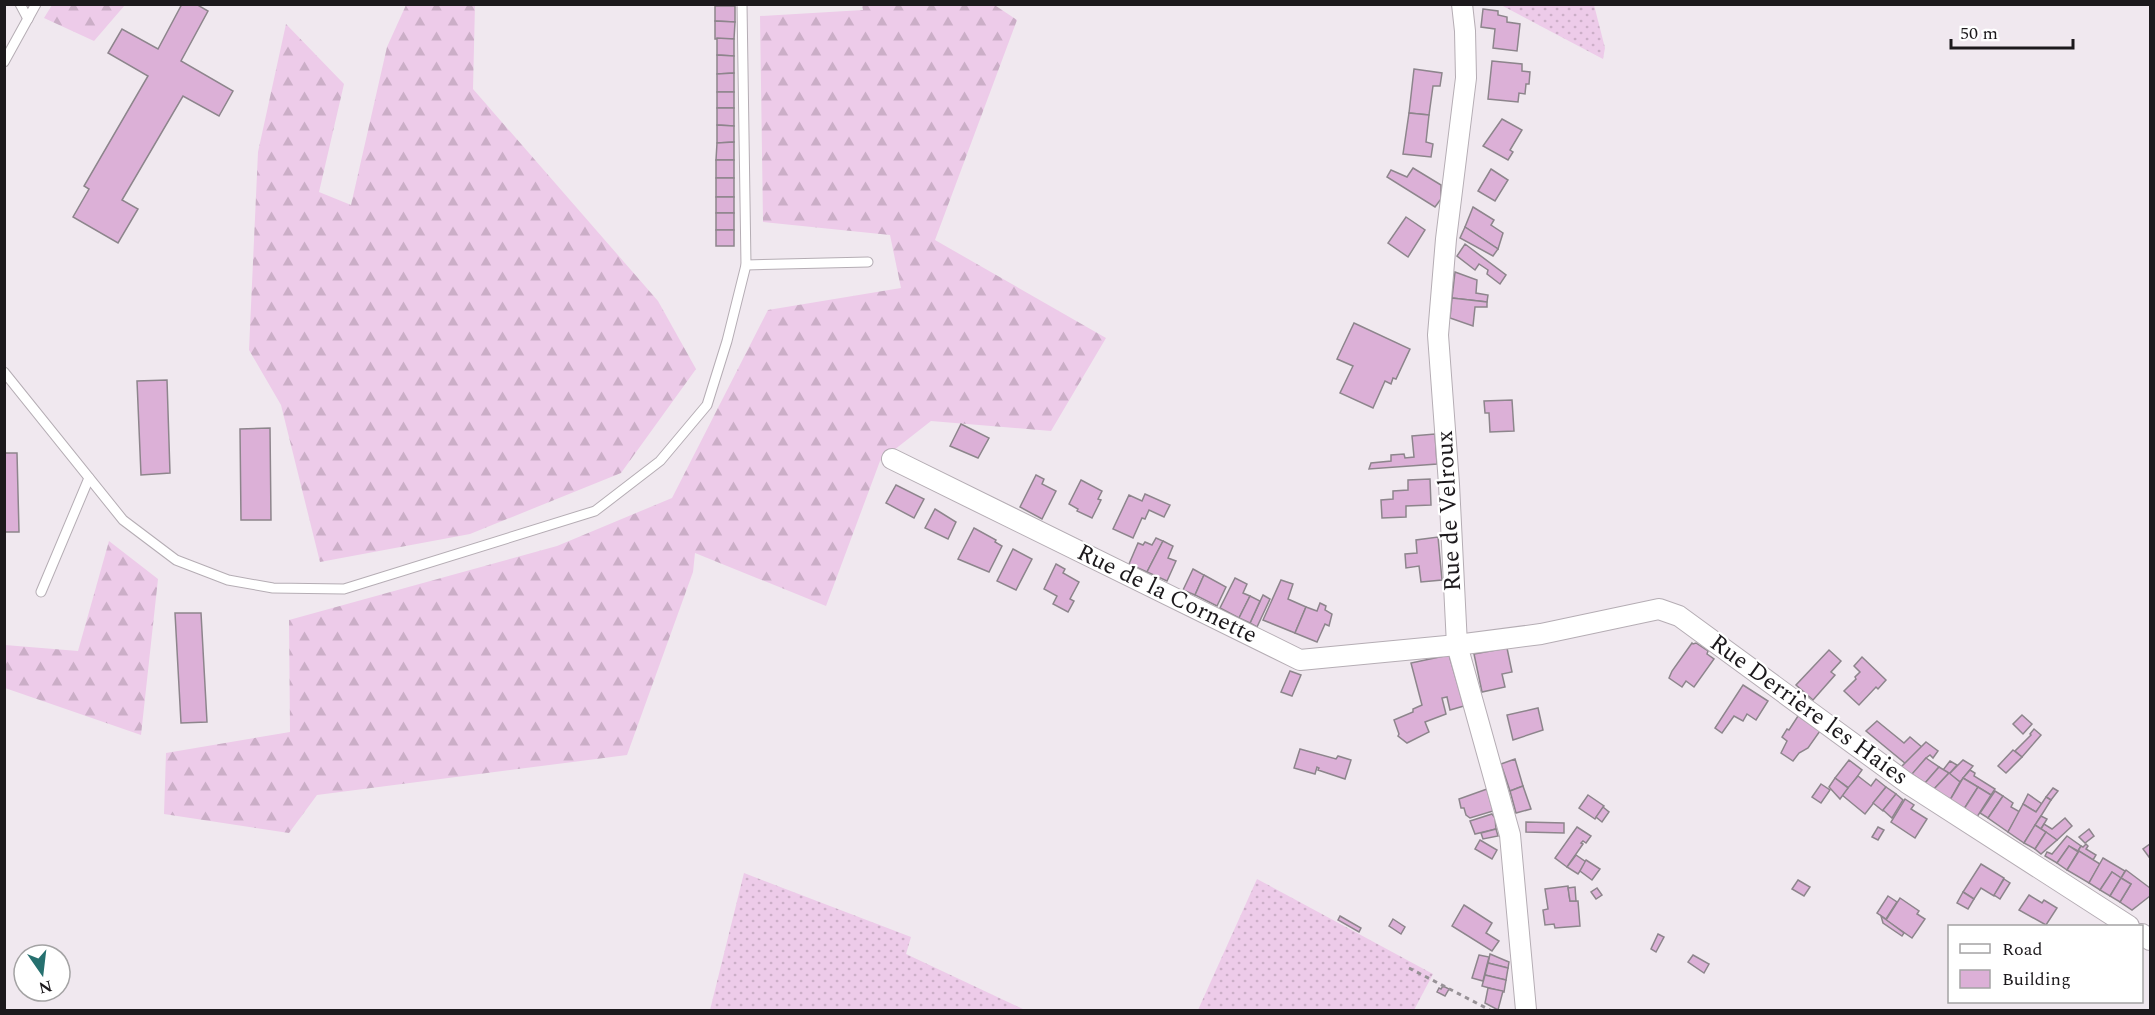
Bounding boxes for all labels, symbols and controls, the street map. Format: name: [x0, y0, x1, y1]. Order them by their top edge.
scale bar: [1951, 12, 2072, 50]
text: 50 m: [1960, 20, 1998, 47]
street label: Rue de Velroux: [1427, 430, 1471, 592]
street label: Rue de la Cornette: [1071, 535, 1263, 653]
street label: Rue Derrière les Haies: [1702, 625, 1916, 795]
legend: [1948, 925, 2143, 1003]
text: Road: [2002, 936, 2043, 963]
north arrow: [12, 943, 72, 1003]
text: Building: [2002, 966, 2071, 993]
text: N: [36, 973, 55, 1000]

